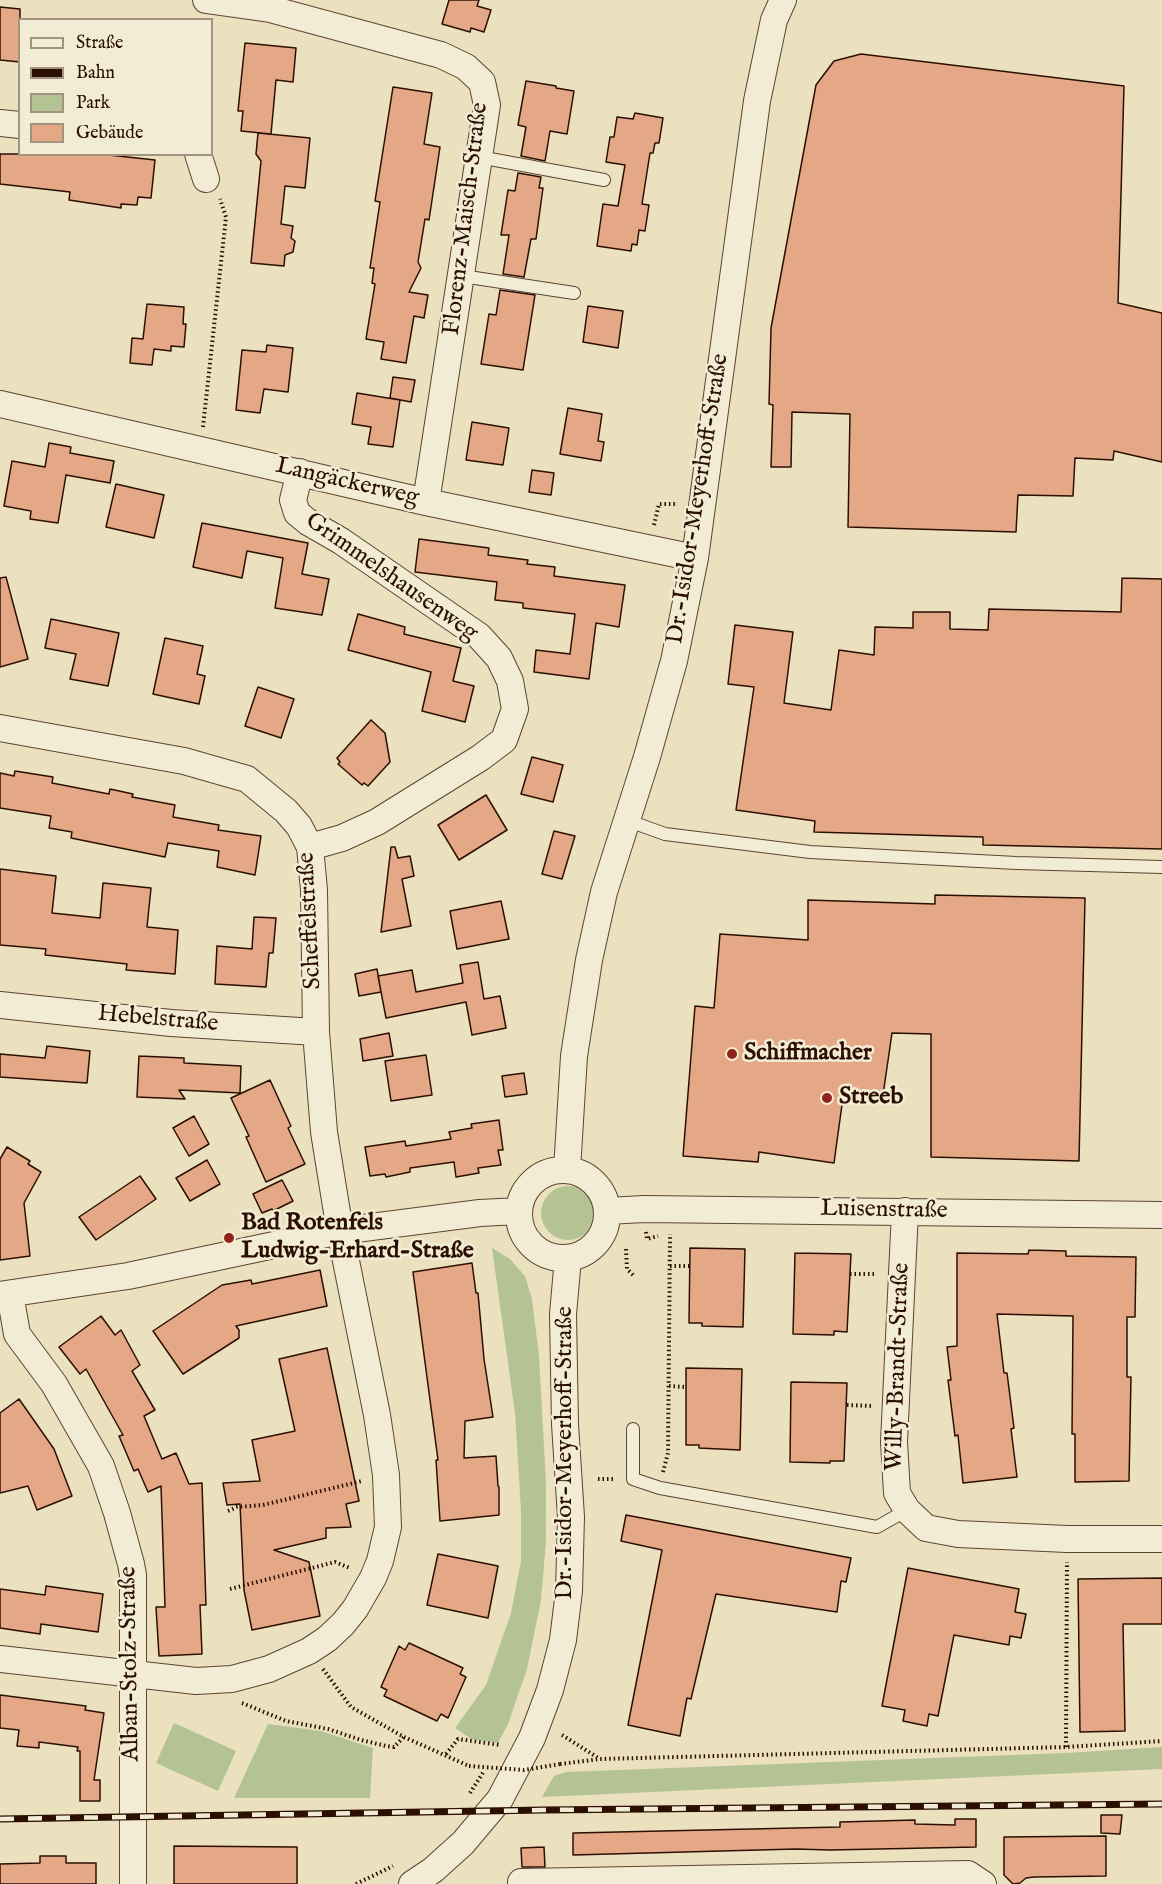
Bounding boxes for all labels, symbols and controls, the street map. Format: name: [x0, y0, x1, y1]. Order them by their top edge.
legend: [18, 18, 213, 156]
text: Straße: [76, 32, 123, 55]
text: Bahn: [76, 62, 115, 85]
text: Park: [76, 92, 110, 115]
street label: Florenz-Maisch-Straße: [438, 101, 496, 337]
text: Gebäude: [76, 122, 143, 145]
street label: Dr.-Isidor-Meyerhoff-Straße: [662, 352, 736, 646]
street label: Langäckerweg: [273, 453, 421, 513]
street label: Grimmelshausenweg: [299, 508, 483, 648]
street label: Scheffelstraße: [293, 852, 329, 990]
street label: Hebelstraße: [96, 1000, 220, 1040]
place label: Schiffmacher: [744, 1040, 872, 1068]
marker: Schiffmacher: [725, 1047, 739, 1061]
place label: Streeb: [839, 1084, 903, 1112]
marker: Streeb: [820, 1091, 834, 1105]
street label: Luisenstraße: [820, 1195, 948, 1227]
place label: Bad Rotenfels Ludwig-Erhard-Straße: [241, 1210, 474, 1266]
marker: Bad Rotenfels Ludwig-Erhard-Straße: [222, 1231, 236, 1245]
street label: Willy-Brandt-Straße: [881, 1262, 917, 1472]
street label: Dr.-Isidor-Meyerhoff-Straße: [552, 1306, 580, 1600]
street label: Alban-Stolz-Straße: [115, 1566, 147, 1762]

